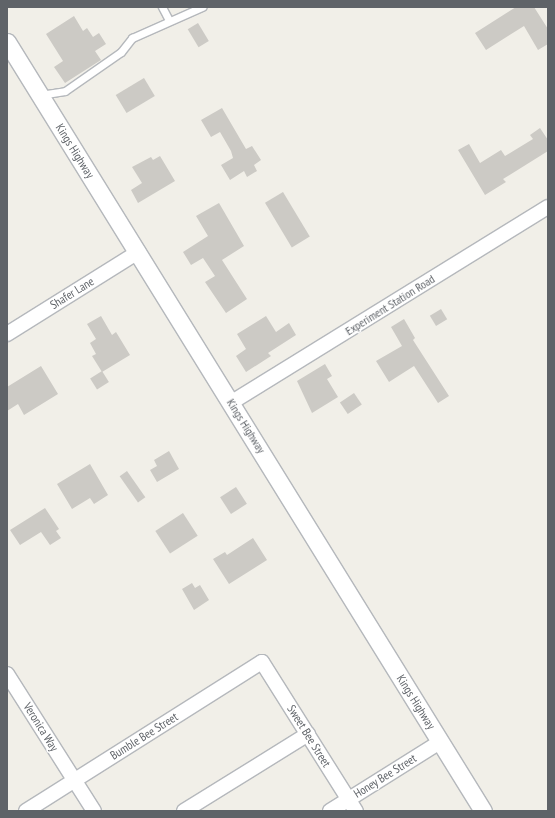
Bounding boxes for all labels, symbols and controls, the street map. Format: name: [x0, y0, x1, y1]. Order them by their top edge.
street label: Kings Highway: [53, 121, 97, 181]
street label: Experiment Station Road: [343, 272, 437, 338]
street label: Shafer Lane: [47, 274, 97, 312]
street label: Kings Highway: [224, 396, 268, 456]
street label: Kings Highway: [394, 672, 438, 732]
street label: Veronica Way: [20, 700, 62, 754]
street label: Sweet Bee Street: [284, 702, 334, 770]
street label: Bumble Bee Street: [108, 709, 180, 763]
street label: Honey Bee Street: [351, 751, 419, 801]

